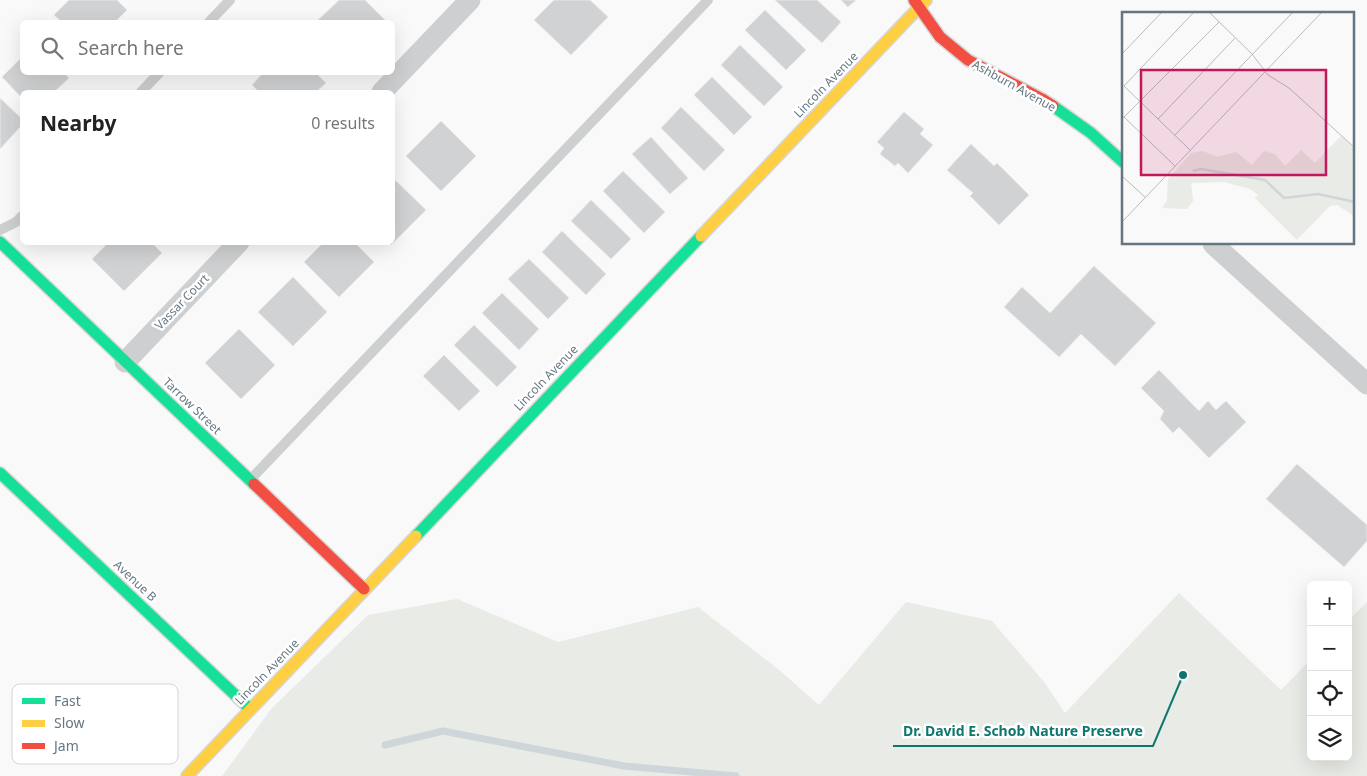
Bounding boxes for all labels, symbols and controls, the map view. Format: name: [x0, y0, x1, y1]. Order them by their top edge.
inset map: [1122, 12, 1354, 245]
search box: [20, 20, 395, 75]
icon: search: [38, 34, 66, 62]
text: Search here: [78, 35, 184, 61]
street label: Lincoln Avenue: [790, 48, 862, 121]
street label: Ashburn Avenue: [969, 56, 1059, 116]
text: Nearby: [40, 109, 116, 137]
text: 0 results: [311, 112, 375, 134]
street label: Vassar Court: [151, 270, 213, 333]
street label: Lincoln Avenue: [510, 341, 582, 414]
street label: Tarrow Street: [159, 373, 226, 438]
street label: Avenue B: [110, 556, 161, 605]
map controls: [1307, 581, 1352, 761]
button: +: [1307, 581, 1352, 626]
button: −: [1307, 626, 1352, 671]
street label: Lincoln Avenue: [231, 635, 303, 708]
button: locate: [1307, 671, 1352, 716]
legend: [12, 684, 178, 764]
text: Fast: [54, 691, 81, 710]
text: Slow: [54, 713, 85, 732]
button: layers: [1307, 716, 1352, 761]
callout: Dr. David E. Schob Nature Preserve: [893, 717, 1153, 746]
text: Dr. David E. Schob Nature Preserve: [903, 721, 1143, 740]
text: Jam: [52, 736, 79, 755]

